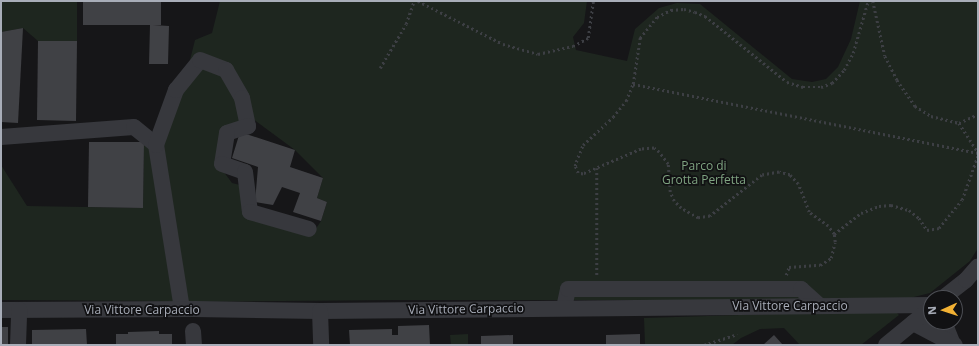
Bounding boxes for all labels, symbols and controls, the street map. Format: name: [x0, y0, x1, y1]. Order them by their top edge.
park label: Parco di Grotta Perfetta: [662, 159, 746, 187]
north arrow: [923, 290, 963, 330]
street label: Via Vittore Carpaccio: [732, 299, 848, 313]
street label: Via Vittore Carpaccio: [408, 301, 524, 317]
street label: Via Vittore Carpaccio: [84, 303, 200, 317]
text: N: [924, 306, 939, 315]

